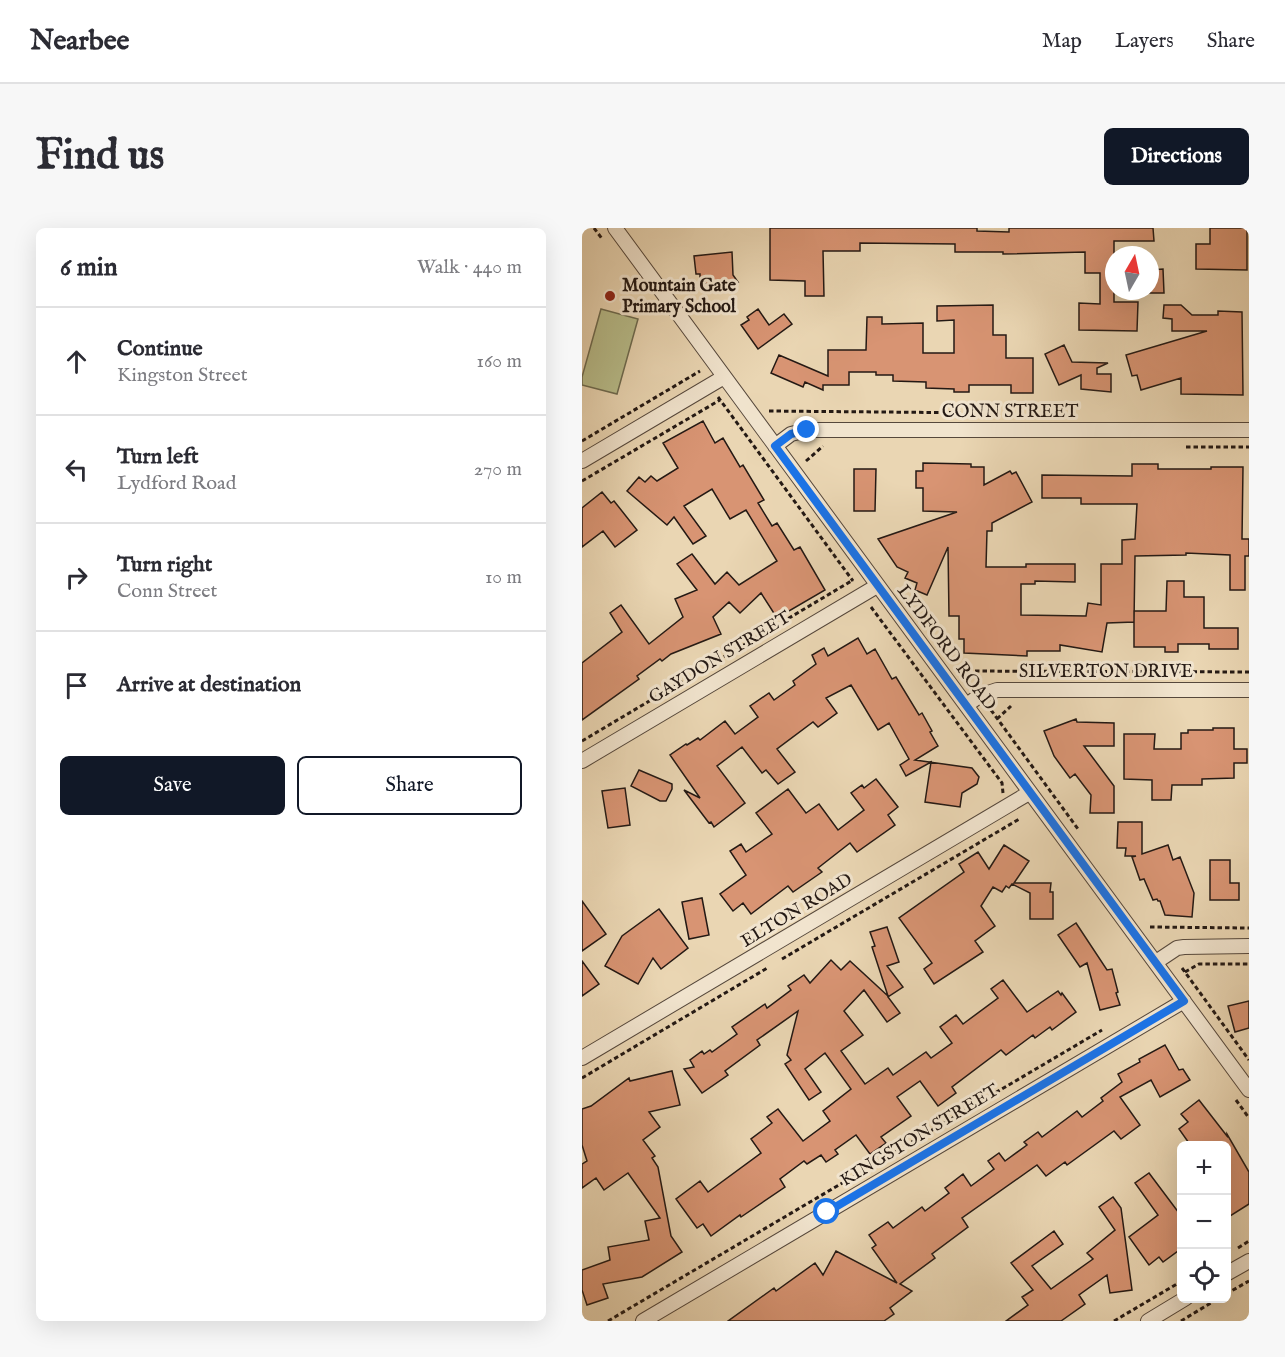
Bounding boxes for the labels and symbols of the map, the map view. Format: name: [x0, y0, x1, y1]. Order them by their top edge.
north arrow: [1105, 246, 1159, 300]
place label: Mountain Gate Primary School: [622, 275, 737, 319]
marker: Mountain Gate Primary School: [603, 289, 617, 303]
street label: CONN STREET: [942, 401, 1078, 424]
route end: [793, 416, 819, 442]
street label: LYDFORD ROAD: [891, 581, 1001, 715]
street label: GAYDON STREET: [645, 607, 795, 709]
street label: SILVERTON DRIVE: [1019, 661, 1193, 684]
street label: ELTON ROAD: [737, 869, 857, 953]
street label: KINGSTON STREET: [837, 1080, 1003, 1192]
route start: [813, 1198, 839, 1224]

